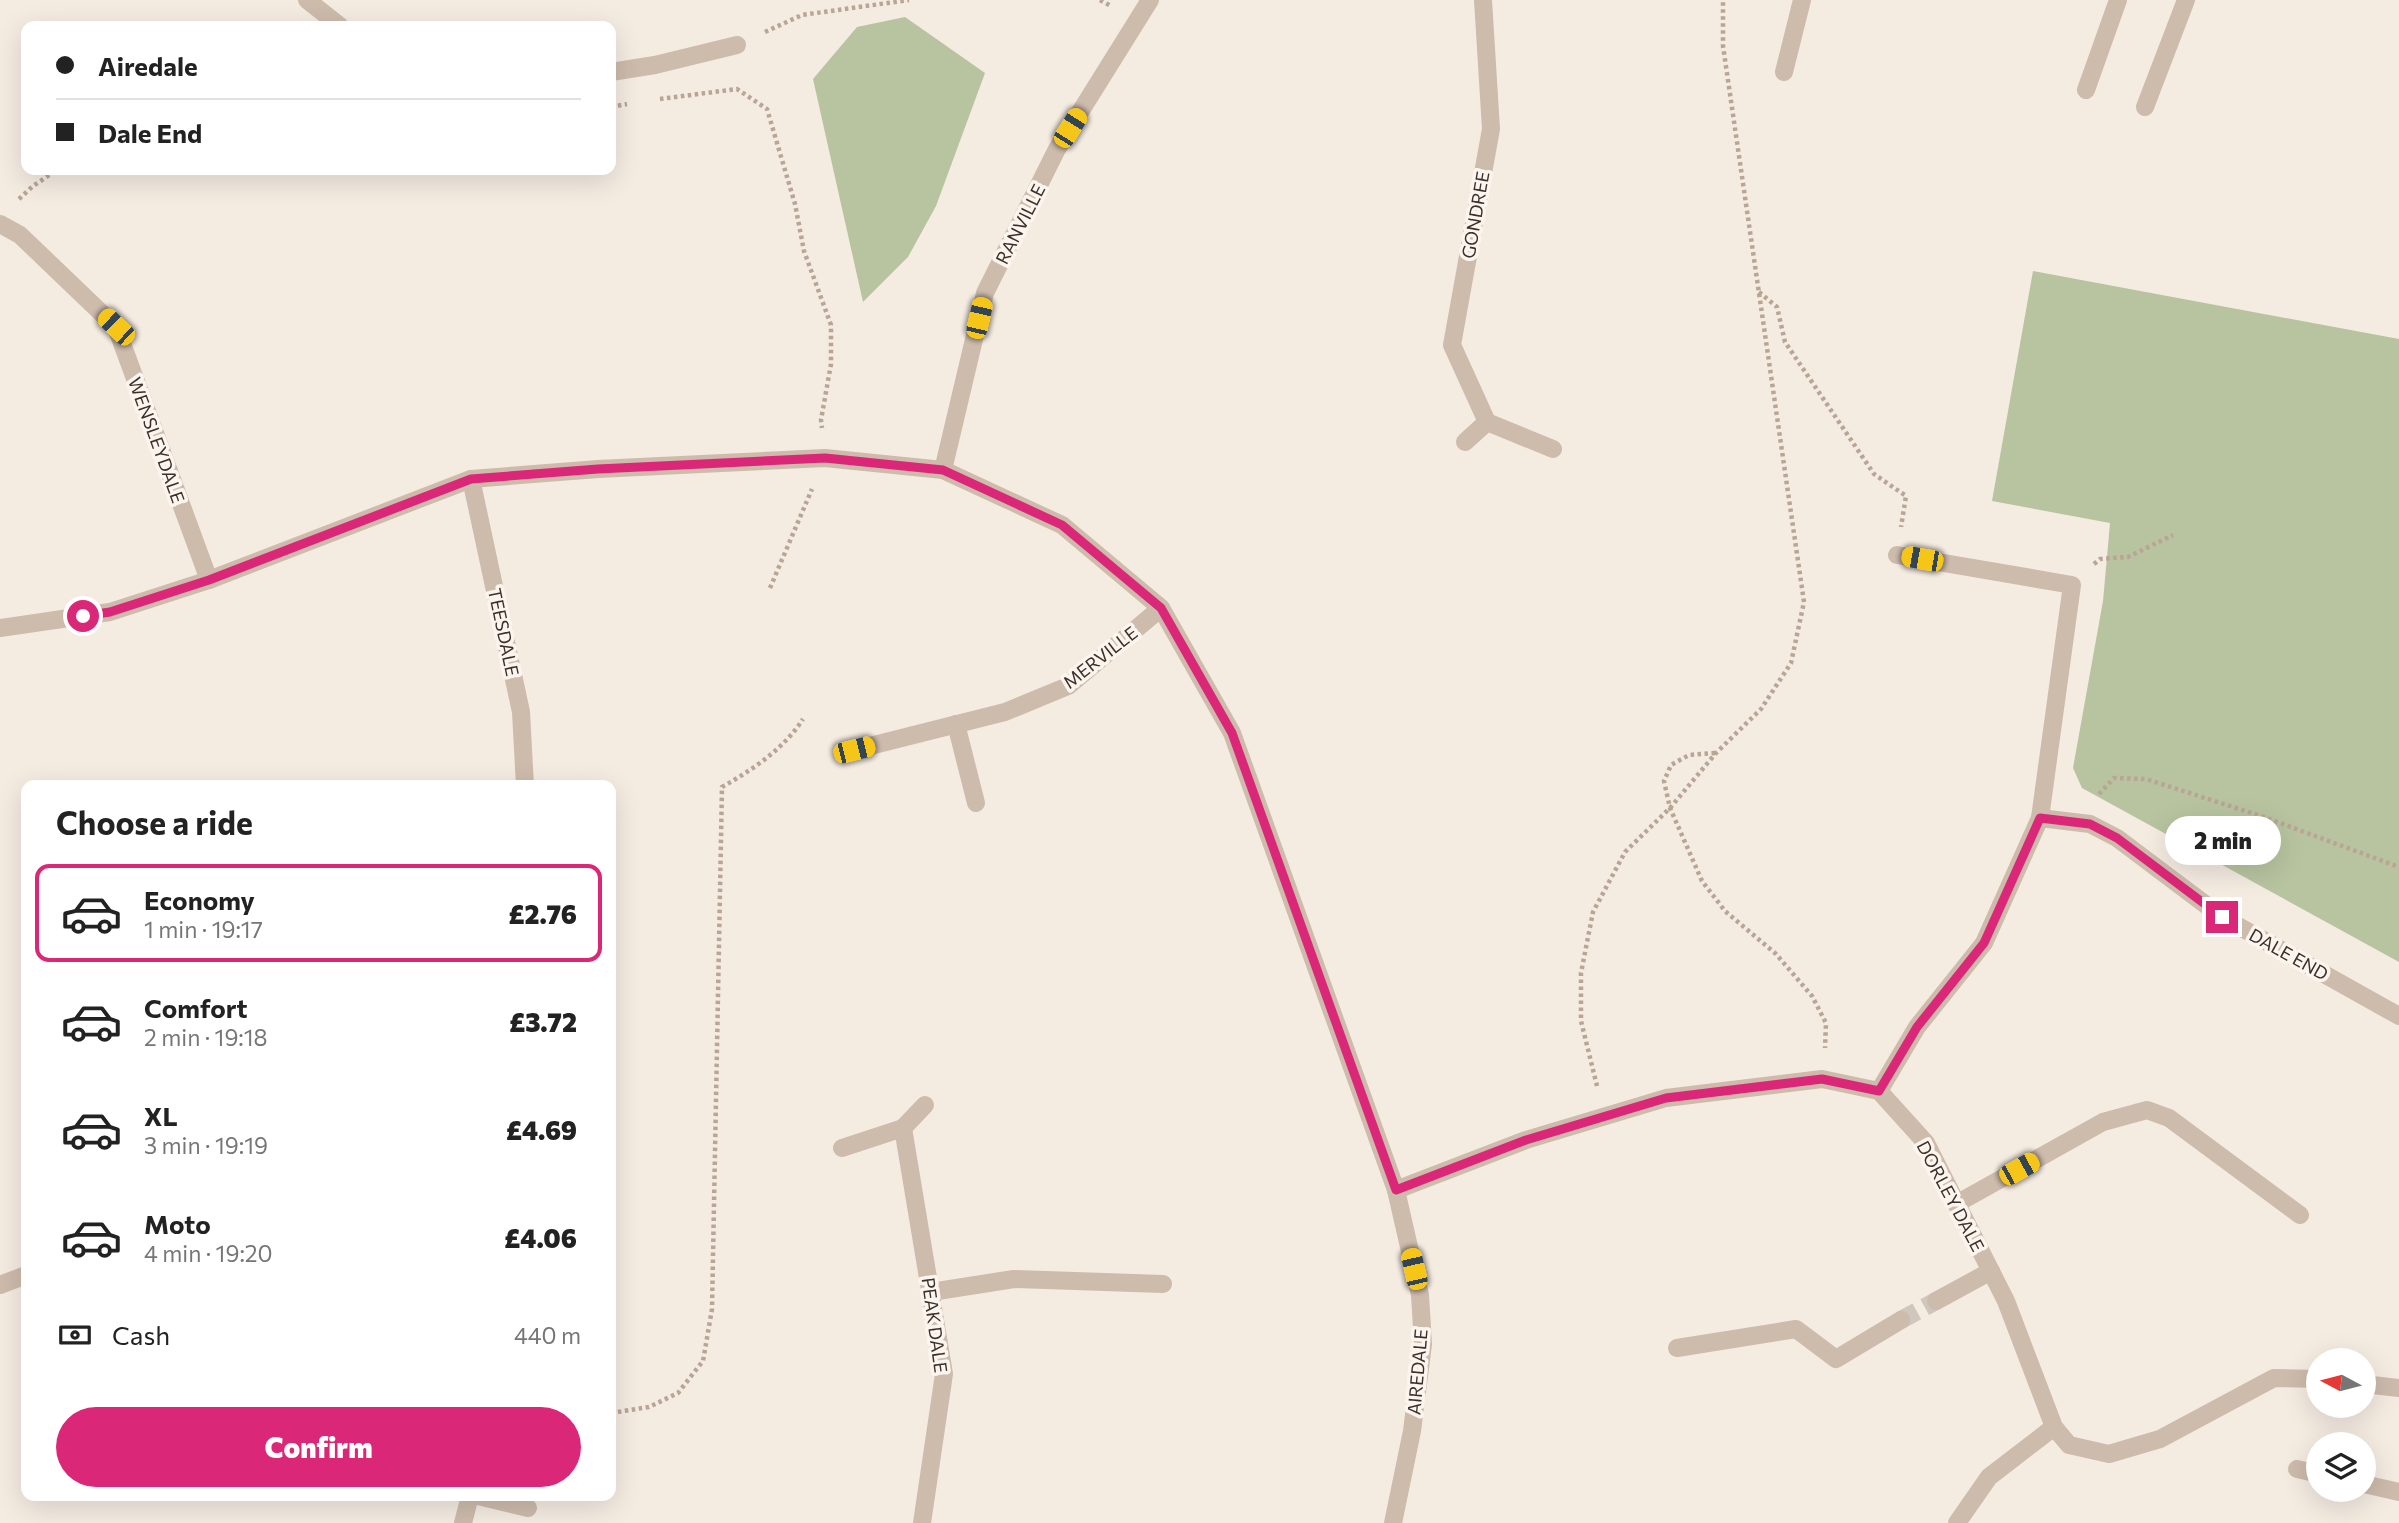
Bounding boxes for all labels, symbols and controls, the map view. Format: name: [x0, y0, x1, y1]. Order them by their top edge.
text: Airedale: [98, 50, 198, 81]
car: [1050, 105, 1091, 151]
text: Dale End: [98, 117, 202, 148]
street label: GONDREE: [1457, 170, 1493, 260]
street label: RANVILLE: [991, 180, 1049, 268]
car: [965, 295, 994, 341]
car: [94, 305, 139, 349]
street label: WENSLEYDALE: [124, 374, 190, 506]
car: [1900, 545, 1945, 573]
street label: TEESDALE: [484, 586, 524, 678]
route start: [67, 600, 99, 632]
street label: MERVILLE: [1058, 621, 1142, 693]
car: [832, 735, 877, 765]
text: Choose a ride: [56, 802, 253, 842]
callout: 2 min: [2164, 816, 2280, 864]
text: 2 min: [2194, 826, 2252, 854]
icon: car: [60, 882, 123, 945]
text: Economy: [144, 884, 255, 915]
text: £2.76: [508, 898, 577, 929]
route end: [2206, 901, 2238, 933]
text: 1 min · 19:17: [144, 915, 263, 943]
street label: DALE END: [2246, 923, 2332, 985]
icon: car: [60, 990, 123, 1053]
text: Comfort: [144, 992, 247, 1023]
text: £3.72: [509, 1006, 577, 1037]
text: 2 min · 19:18: [144, 1023, 268, 1051]
icon: car: [60, 1098, 123, 1161]
text: XL: [144, 1100, 178, 1131]
text: £4.69: [506, 1114, 577, 1145]
text: 3 min · 19:19: [144, 1131, 268, 1159]
street label: DORLEY DALE: [1913, 1137, 1989, 1255]
car: [1996, 1150, 2043, 1188]
icon: car: [60, 1206, 123, 1269]
text: Moto: [144, 1208, 211, 1239]
text: £4.06: [504, 1222, 577, 1253]
text: 4 min · 19:20: [144, 1239, 273, 1267]
car: [1400, 1246, 1429, 1292]
street label: PEAK DALE: [917, 1276, 953, 1374]
icon: cash: [56, 1316, 94, 1354]
text: Cash: [112, 1319, 170, 1350]
text: 440 m: [514, 1321, 581, 1349]
street label: AIREDALE: [1402, 1328, 1432, 1416]
north arrow: [2306, 1348, 2376, 1418]
map controls: [2306, 1348, 2376, 1502]
button: Confirm: [56, 1407, 581, 1487]
button: layers: [2306, 1432, 2376, 1502]

